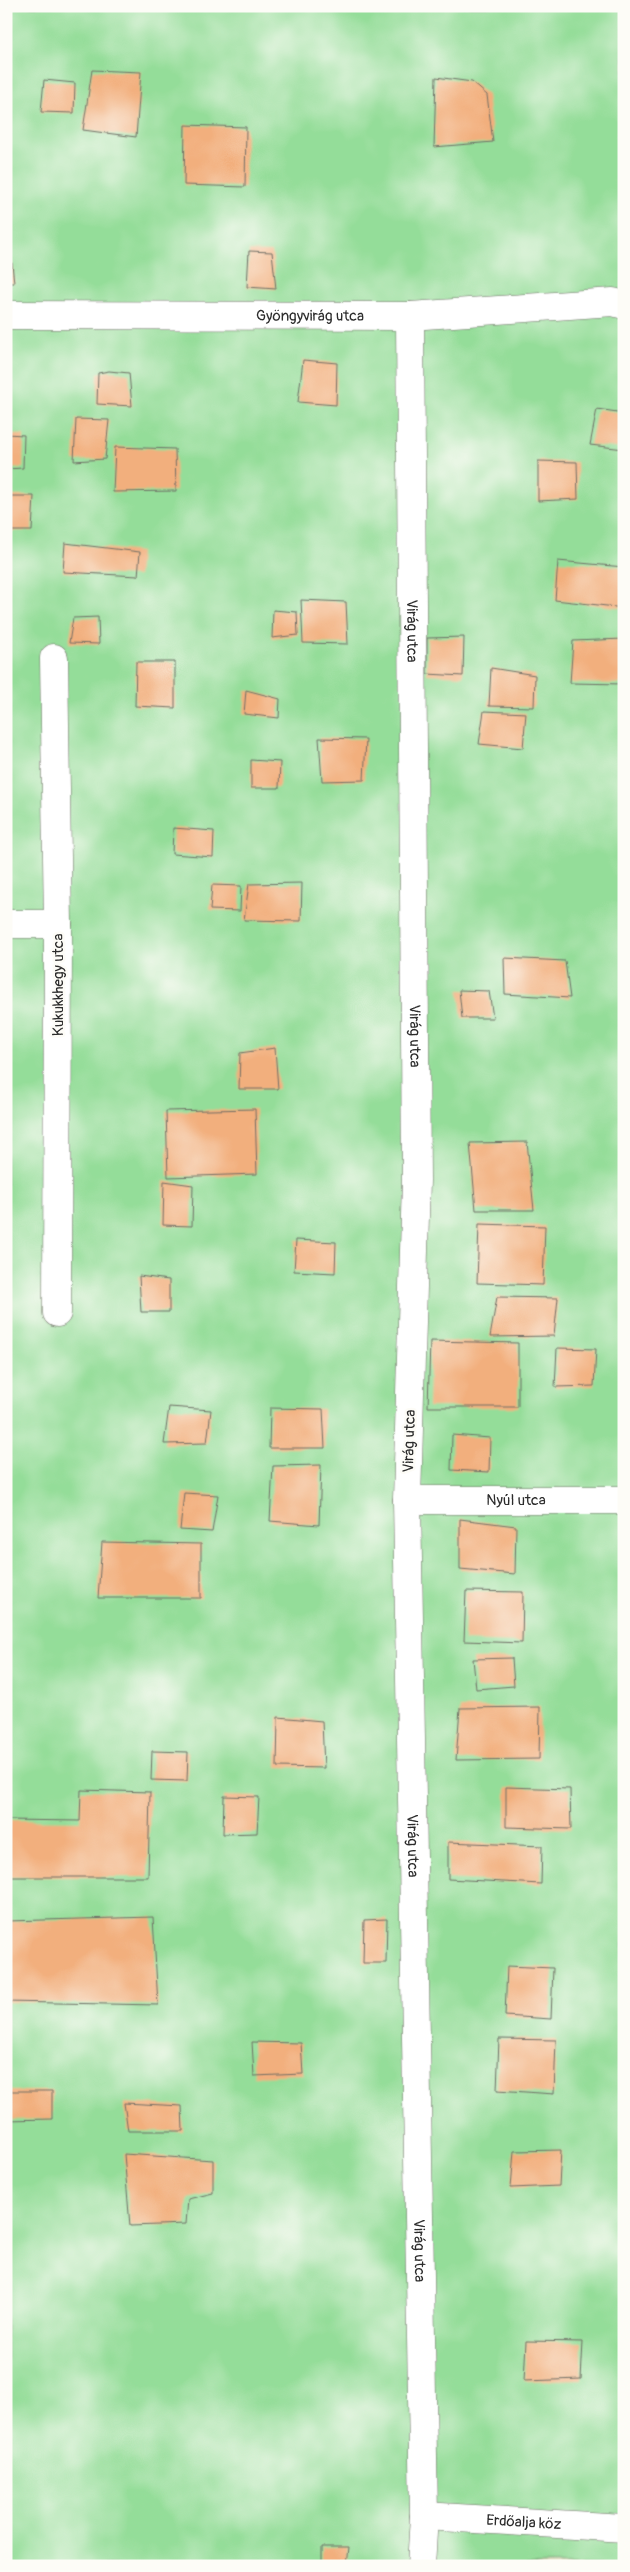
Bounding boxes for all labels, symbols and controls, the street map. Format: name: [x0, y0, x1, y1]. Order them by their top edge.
street label: Gyöngyvirág utca: [256, 307, 364, 326]
street label: Virág utca: [402, 599, 421, 663]
street label: Kukukkhegy utca: [49, 934, 68, 1036]
street label: Virág utca: [405, 1004, 424, 1068]
street label: Virág utca: [399, 1409, 420, 1473]
street label: Nyúl utca: [486, 1491, 546, 1510]
street label: Virág utca: [402, 1814, 422, 1878]
street label: Virág utca: [409, 2219, 429, 2282]
street label: Erdőalja köz: [486, 2511, 562, 2534]

